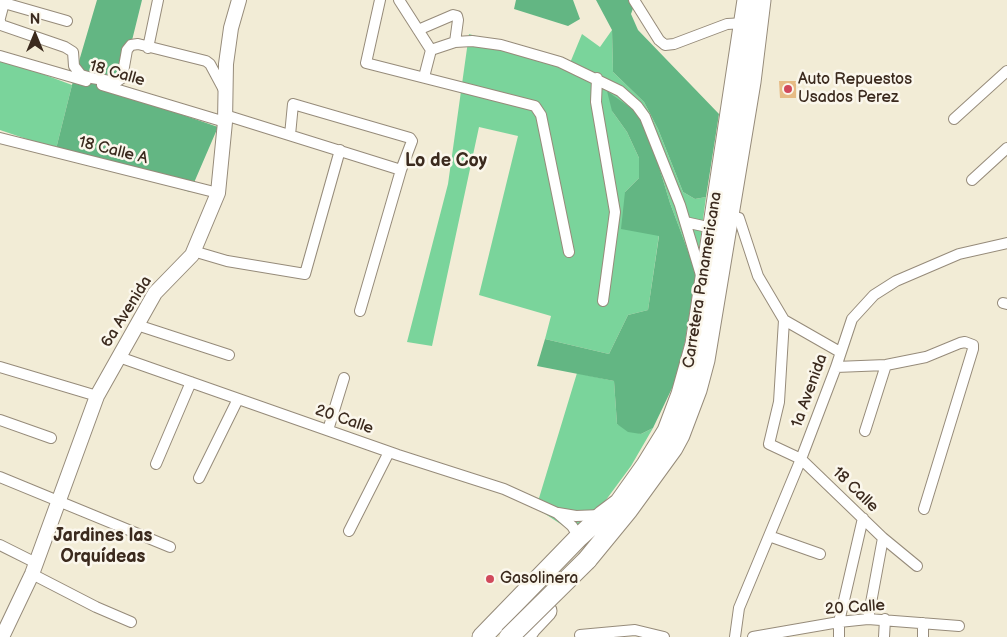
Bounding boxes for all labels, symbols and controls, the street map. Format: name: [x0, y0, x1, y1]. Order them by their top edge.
north arrow: [10, 10, 60, 60]
text: N: [30, 11, 40, 28]
street label: 18 Calle: [87, 57, 147, 91]
place label: Auto Repuestos Usados Perez: [798, 70, 912, 108]
marker: Auto Repuestos Usados Perez: [782, 83, 794, 95]
street label: 18 Calle A: [76, 133, 150, 169]
district label: Lo de Coy: [405, 150, 487, 172]
street label: Carretera Panamericana: [680, 190, 726, 370]
street label: 6a Avenida: [98, 273, 156, 351]
street label: 1a Avenida: [788, 352, 832, 430]
street label: 20 Calle: [312, 401, 376, 439]
street label: 18 Calle: [828, 463, 882, 517]
district label: Jardines las Orquídeas: [54, 525, 152, 568]
place label: Gasolinera: [500, 569, 578, 589]
marker: Gasolinera: [484, 573, 496, 585]
street label: 20 Calle: [824, 596, 886, 620]

